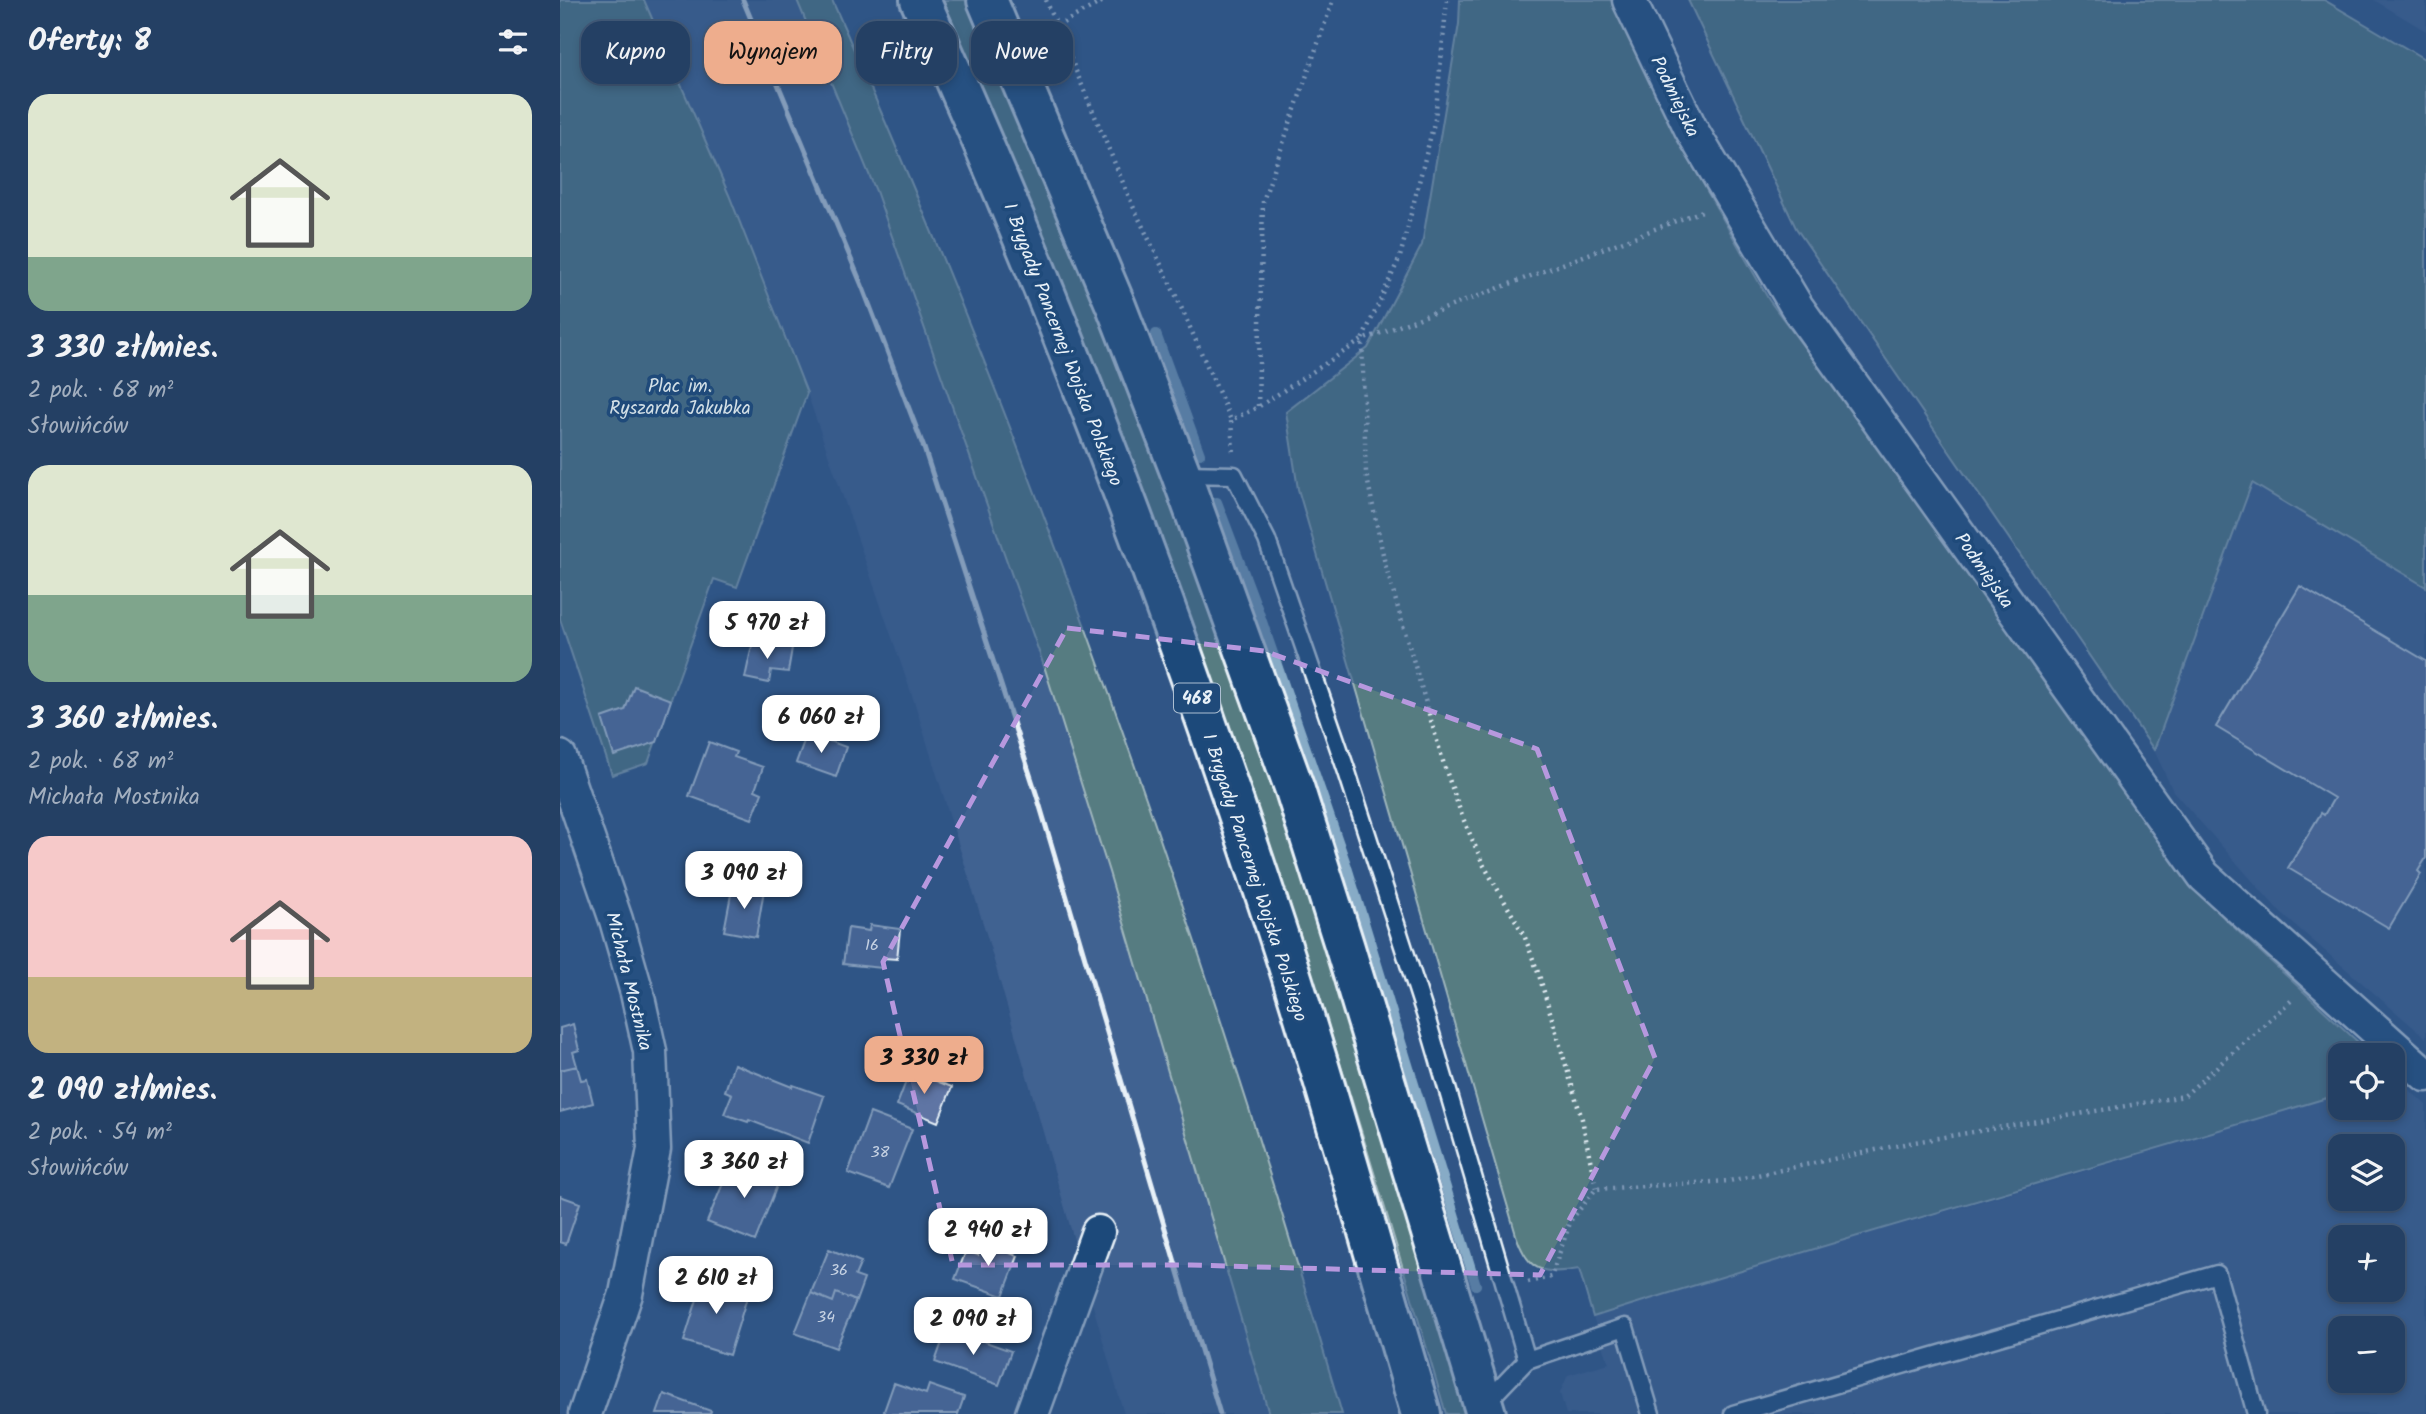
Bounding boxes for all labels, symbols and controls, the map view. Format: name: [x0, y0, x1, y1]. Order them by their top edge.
text: Oferty: 8: [28, 18, 151, 66]
chip: Kupno: [581, 21, 690, 84]
chip: Wynajem: [704, 21, 842, 84]
chip: Filtry: [856, 21, 957, 84]
chip: Nowe: [971, 21, 1073, 84]
icon: filters: [494, 23, 532, 61]
street label: Podmiejska: [1642, 51, 1707, 143]
icon: home: [217, 140, 343, 266]
street label: I Brygady Pancernej Wojska Polskiego: [994, 199, 1130, 491]
text: 3 330 zł/mies.: [28, 325, 218, 373]
park label: Plac im. Ryszarda Jakubka: [609, 372, 751, 424]
text: 2 pok. · 68 m²: [28, 373, 173, 409]
text: Słowińców: [28, 409, 128, 445]
icon: home: [217, 511, 343, 637]
street label: Podmiejska: [1946, 527, 2021, 616]
pin: 5 970 zł: [695, 602, 839, 661]
text: 5 970 zł: [725, 606, 809, 642]
road number: 468: [1174, 684, 1220, 712]
text: 3 360 zł/mies.: [28, 696, 218, 744]
pin: 6 060 zł: [749, 696, 893, 755]
text: 6 060 zł: [778, 700, 864, 736]
street label: I Brygady Pancernej Wojska Polskiego: [1193, 730, 1315, 1026]
text: 2 pok. · 68 m²: [28, 744, 173, 780]
text: Michała Mostnika: [28, 780, 200, 816]
pin: 3 090 zł: [672, 852, 816, 911]
text: 3 090 zł: [701, 856, 787, 892]
icon: home: [217, 882, 343, 1008]
street label: Michała Mostnika: [596, 909, 660, 1054]
house number: 16: [865, 933, 879, 958]
pin: 3 330 zł: [852, 1036, 996, 1096]
text: 3 330 zł: [880, 1041, 968, 1077]
map controls: [2328, 1043, 2405, 1393]
button: locate: [2328, 1043, 2405, 1120]
text: 2 090 zł/mies.: [28, 1067, 217, 1115]
text: 2 pok. · 54 m²: [28, 1115, 172, 1151]
button: layers: [2328, 1134, 2405, 1211]
pin: 3 360 zł: [672, 1140, 816, 1200]
house number: 38: [871, 1140, 890, 1165]
text: 3 360 zł: [701, 1145, 788, 1181]
text: Słowińców: [28, 1151, 128, 1187]
pin: 2 940 zł: [916, 1208, 1060, 1268]
text: 2 940 zł: [945, 1213, 1031, 1249]
button: +: [2328, 1225, 2405, 1302]
pin: 2 610 zł: [644, 1256, 788, 1316]
house number: 36: [830, 1258, 848, 1283]
text: 2 610 zł: [675, 1261, 757, 1297]
pin: 2 090 zł: [901, 1298, 1045, 1357]
text: 2 090 zł: [930, 1302, 1016, 1338]
house number: 34: [817, 1305, 835, 1330]
button: −: [2328, 1316, 2405, 1393]

